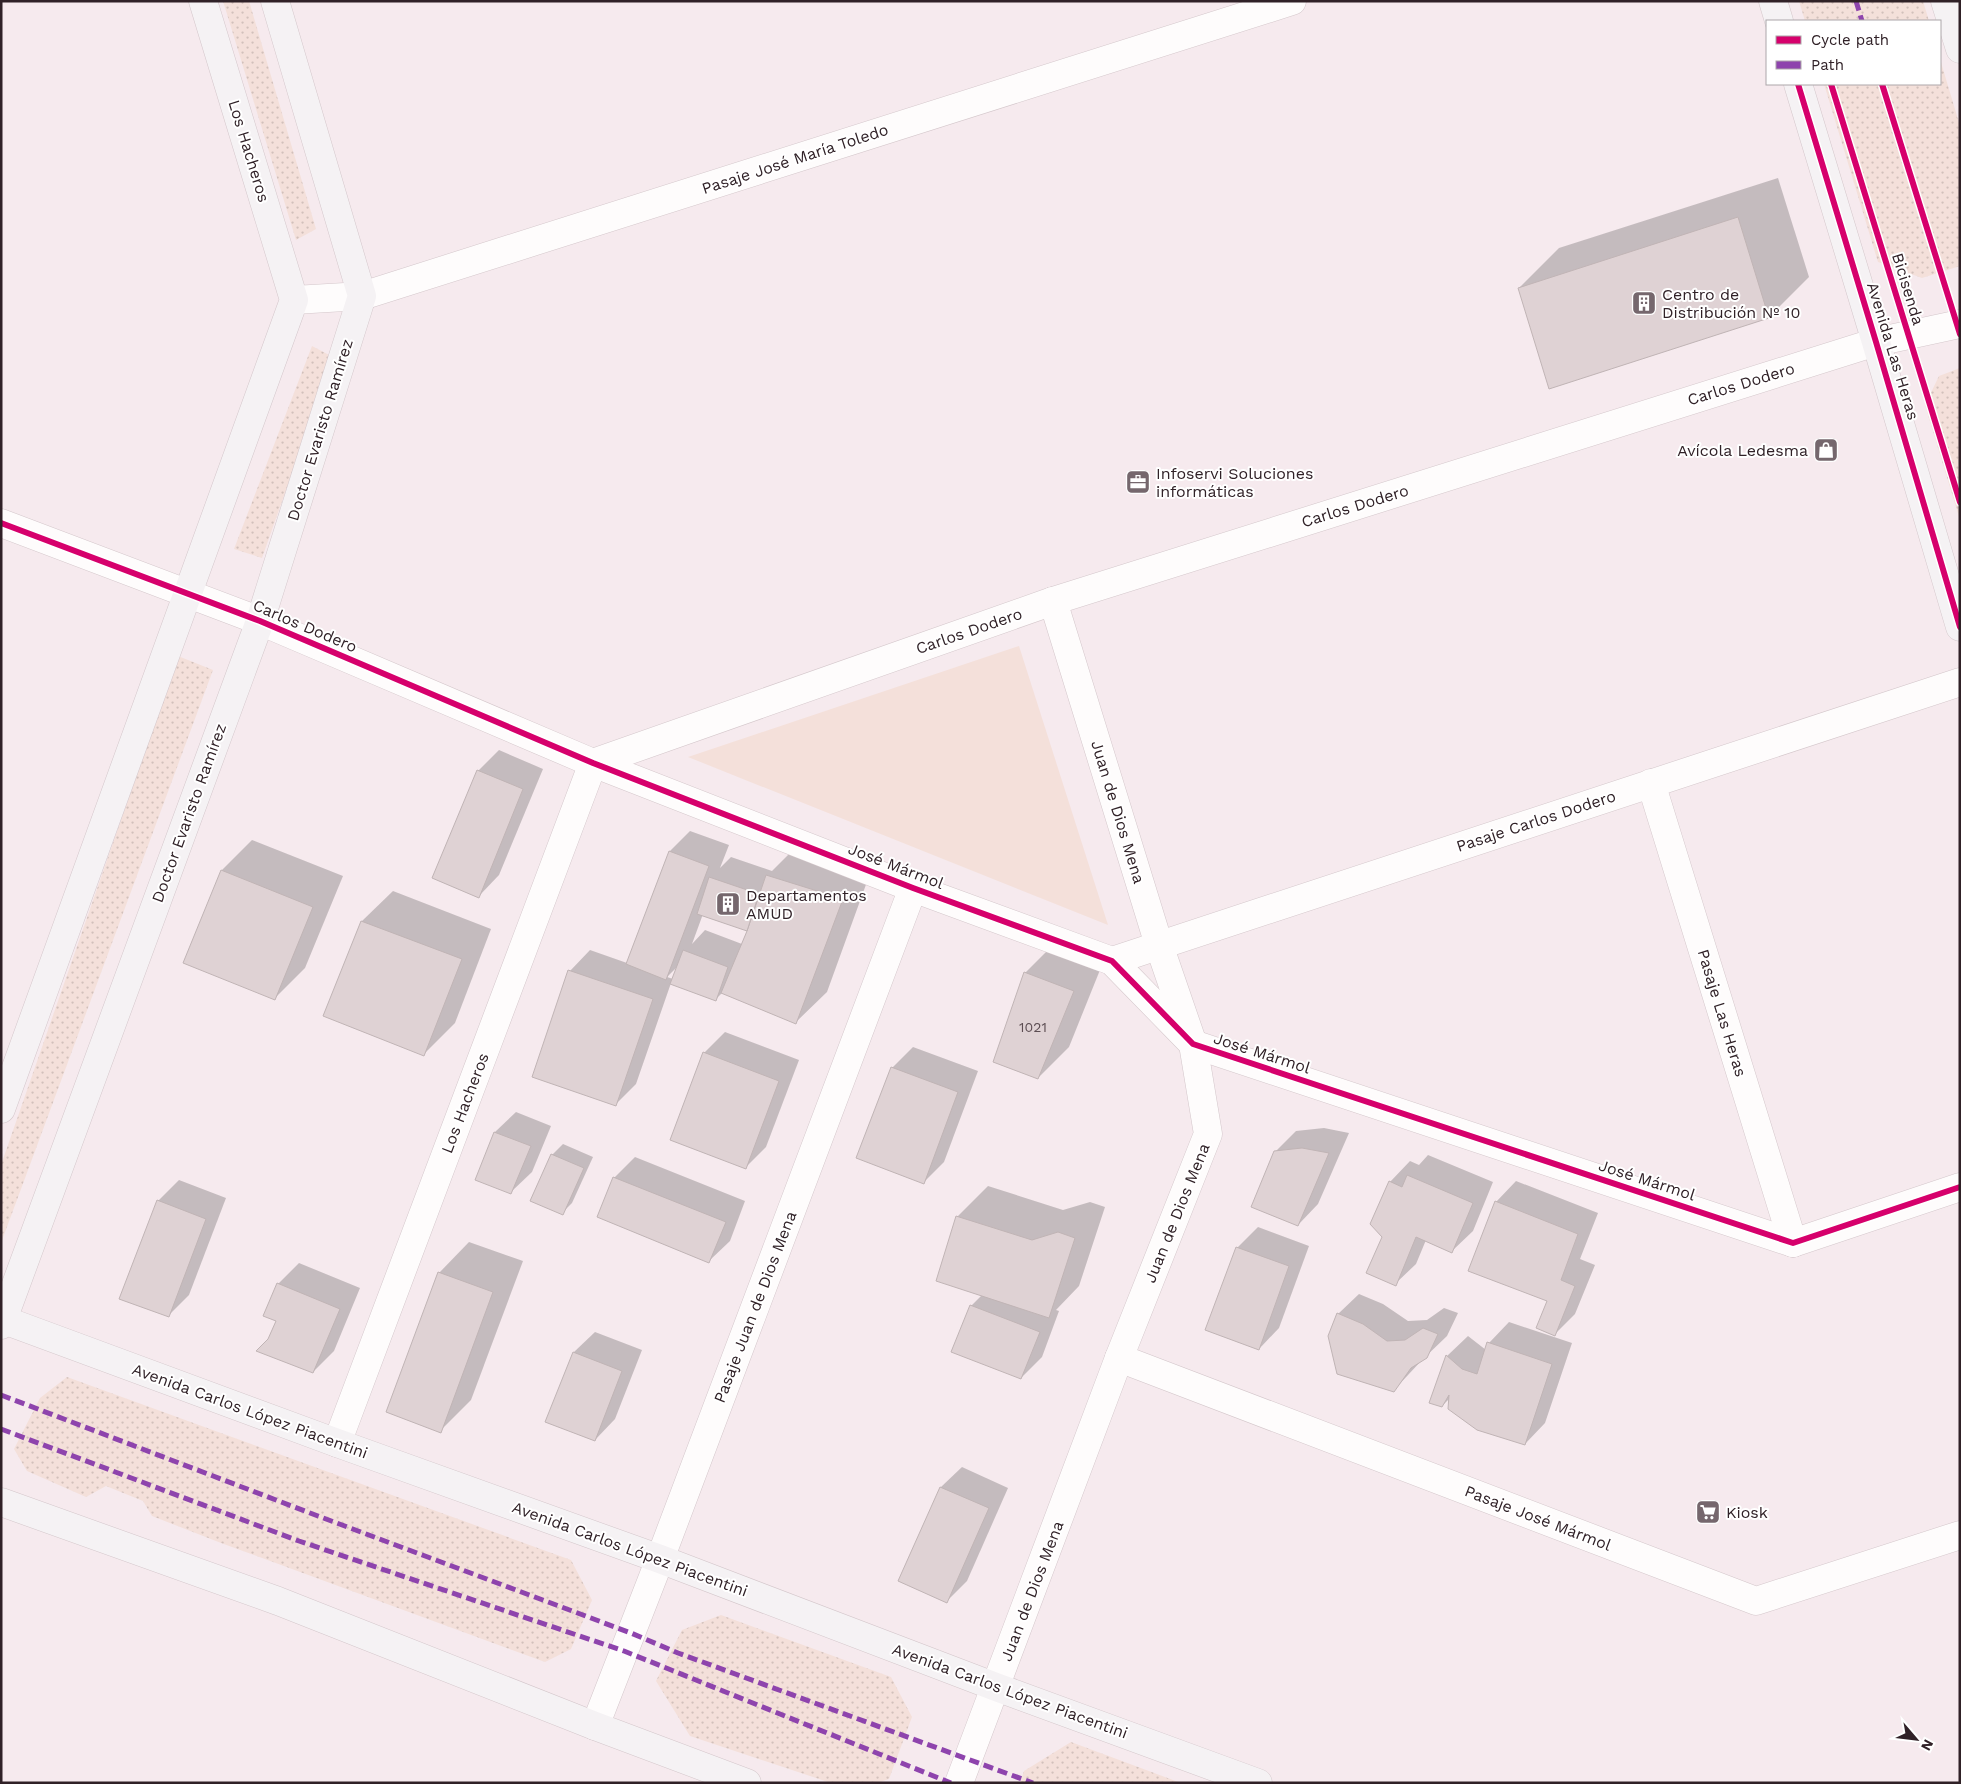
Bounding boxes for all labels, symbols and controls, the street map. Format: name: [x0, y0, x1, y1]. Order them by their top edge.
legend: [1766, 20, 1941, 85]
text: Cycle path: [1811, 31, 1889, 49]
text: Path: [1811, 56, 1844, 74]
street label: Los Hacheros: [224, 98, 274, 204]
street label: Pasaje José María Toledo: [699, 120, 891, 198]
street label: Bicisenda: [1888, 251, 1928, 327]
street label: Avenida Las Heras: [1863, 280, 1923, 422]
place label: Centro de Distribución Nº 10: [1662, 285, 1801, 322]
building icon: Centro de Distribución Nº 10: [1631, 290, 1657, 316]
street label: Doctor Evaristo Ramírez: [283, 337, 357, 523]
street label: Carlos Dodero: [1685, 359, 1797, 409]
shop icon: Avícola Ledesma: [1813, 437, 1839, 463]
place label: Avícola Ledesma: [1677, 441, 1808, 460]
place label: Infoservi Soluciones informáticas: [1156, 464, 1313, 501]
office icon: Infoservi Soluciones informáticas: [1125, 469, 1151, 495]
street label: Carlos Dodero: [1299, 481, 1411, 531]
street label: Carlos Dodero: [250, 596, 360, 656]
street label: Carlos Dodero: [913, 604, 1025, 658]
street label: Doctor Evaristo Ramírez: [148, 721, 230, 905]
street label: Juan de Dios Mena: [1087, 738, 1149, 886]
street label: Pasaje Carlos Dodero: [1454, 786, 1618, 856]
street label: José Mármol: [846, 839, 946, 893]
place label: Departamentos AMUD: [746, 886, 867, 923]
building icon: Departamentos AMUD: [715, 891, 741, 917]
street label: Pasaje Las Heras: [1694, 947, 1750, 1079]
house number: 1021: [1019, 1019, 1047, 1035]
street label: José Mármol: [1211, 1028, 1313, 1078]
street label: Los Hacheros: [437, 1050, 493, 1156]
street label: Juan de Dios Mena: [1140, 1140, 1214, 1286]
street label: José Mármol: [1596, 1155, 1698, 1205]
street label: Pasaje Juan de Dios Mena: [710, 1209, 800, 1405]
street label: Avenida Carlos López Piacentini: [130, 1359, 370, 1463]
street label: Pasaje José Mármol: [1462, 1481, 1614, 1555]
street label: Avenida Carlos López Piacentini: [510, 1497, 750, 1601]
supermarket icon: Kiosk: [1695, 1499, 1721, 1525]
place label: Kiosk: [1726, 1503, 1768, 1522]
street label: Juan de Dios Mena: [996, 1518, 1068, 1664]
street label: Avenida Carlos López Piacentini: [890, 1639, 1130, 1743]
north arrow: [1891, 1714, 1941, 1764]
text: N: [1918, 1737, 1937, 1753]

